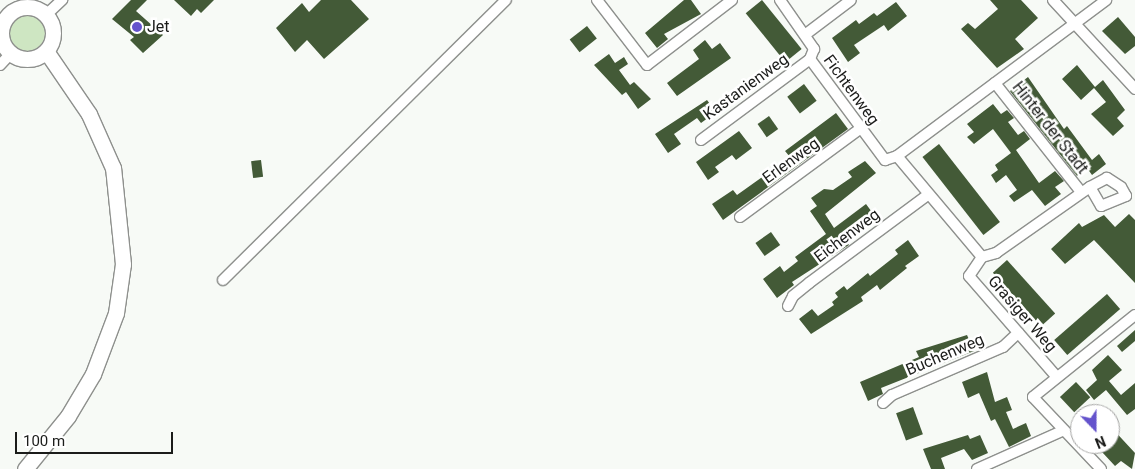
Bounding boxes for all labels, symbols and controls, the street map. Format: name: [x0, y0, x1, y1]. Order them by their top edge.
place label: Jet: [147, 17, 170, 37]
marker: Jet: [131, 21, 143, 33]
street label: Kastanienweg: [700, 50, 792, 124]
street label: Fichtenweg: [819, 51, 883, 129]
street label: Hinter der Stadt: [1008, 78, 1092, 178]
street label: Erlenweg: [759, 134, 823, 188]
street label: Eichenweg: [810, 205, 884, 267]
street label: Grasiger Weg: [984, 272, 1060, 356]
street label: Buchenweg: [903, 330, 987, 380]
north arrow: [1070, 404, 1120, 454]
scale bar: [18, 422, 175, 454]
text: 100 m: [23, 432, 65, 450]
text: N: [1093, 433, 1108, 451]

